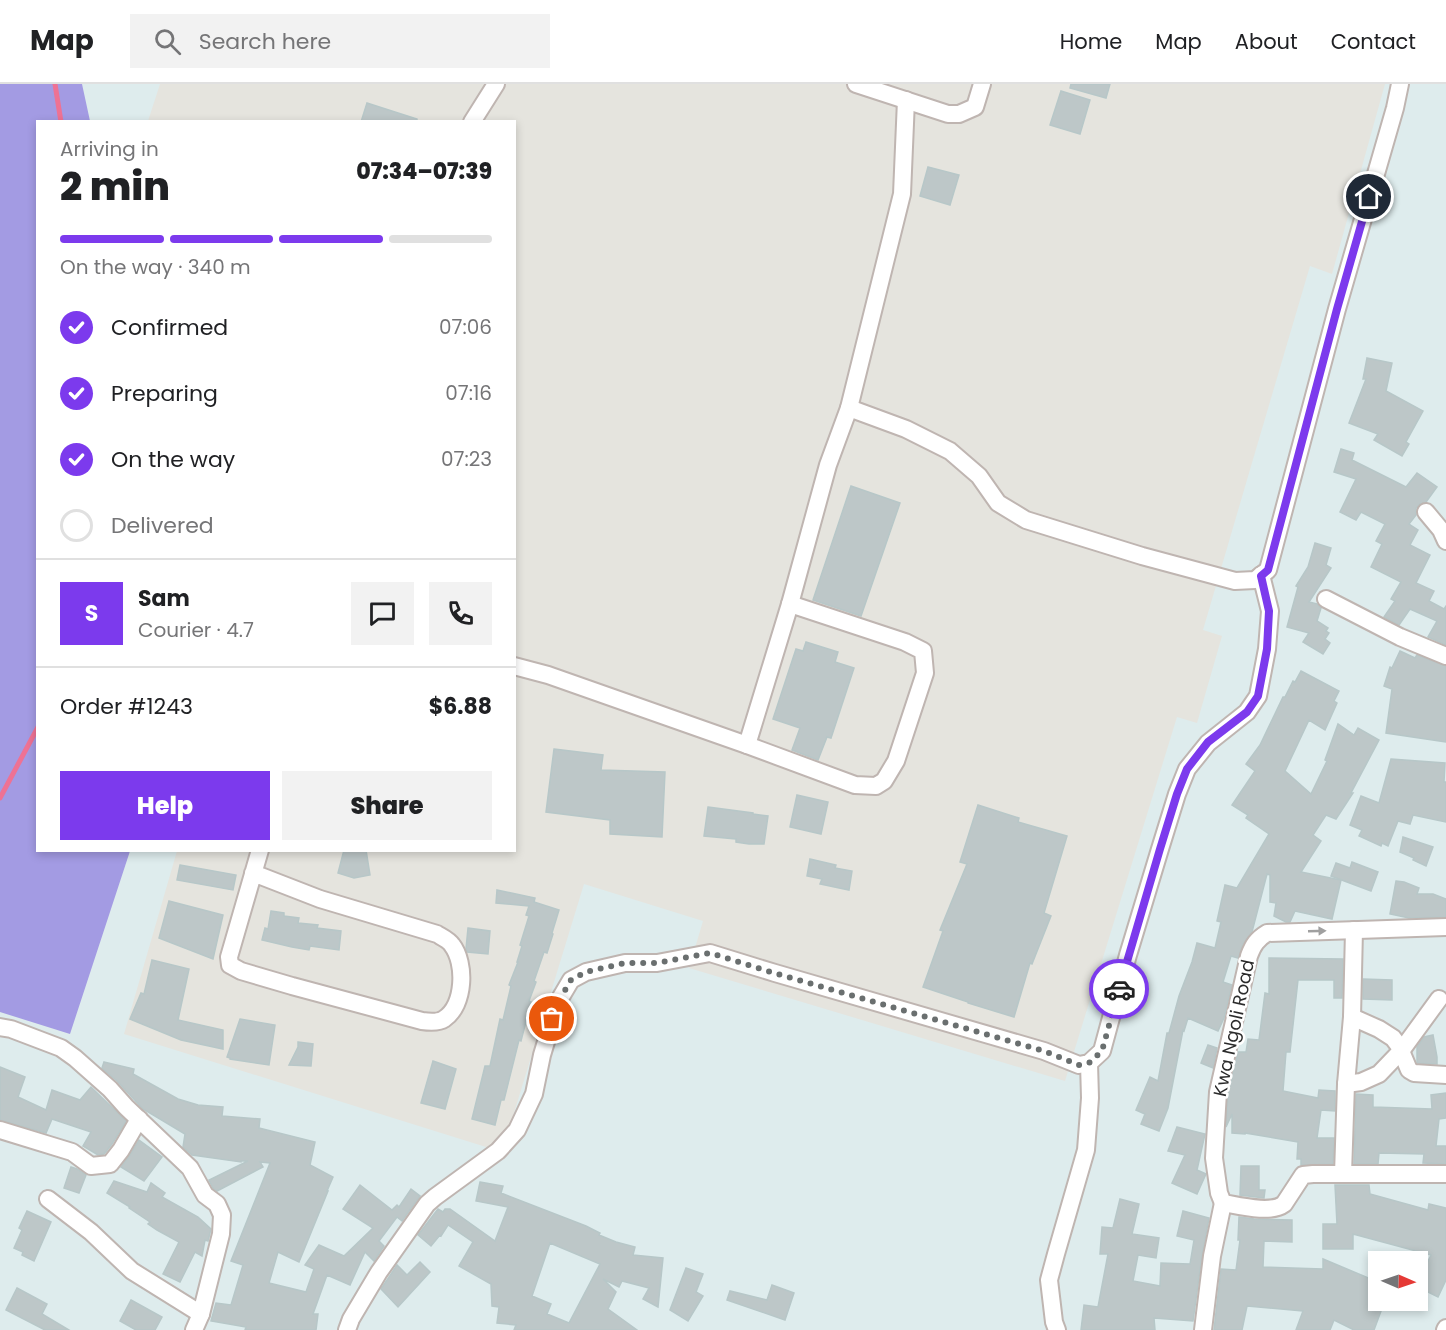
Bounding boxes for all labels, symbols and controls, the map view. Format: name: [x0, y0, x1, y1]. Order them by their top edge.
search box: [130, 14, 550, 68]
text: Map: [30, 21, 94, 60]
icon: search: [151, 25, 184, 58]
text: Search here: [199, 26, 331, 57]
text: Home: [1060, 27, 1122, 56]
text: Map: [1155, 27, 1202, 56]
text: About: [1235, 27, 1298, 56]
text: Contact: [1331, 27, 1416, 56]
text: Arriving in: [60, 135, 159, 163]
text: 07:34–07:39: [356, 156, 492, 187]
text: 2 min: [60, 159, 170, 214]
pin: [1343, 171, 1394, 222]
icon: home: [1352, 180, 1385, 213]
text: On the way · 340 m: [60, 253, 251, 281]
icon: check: [60, 311, 93, 344]
text: Confirmed: [111, 312, 228, 343]
text: 07:06: [439, 313, 492, 341]
icon: check: [60, 377, 93, 410]
text: Preparing: [111, 378, 218, 409]
text: 07:16: [445, 379, 492, 407]
icon: check: [60, 443, 93, 476]
text: On the way: [111, 444, 235, 475]
text: 07:23: [441, 445, 492, 473]
text: Delivered: [111, 510, 214, 541]
button: chat: [351, 582, 414, 645]
button: phone: [429, 582, 492, 645]
text: Sam: [138, 583, 190, 614]
text: S: [85, 598, 98, 629]
text: Courier · 4.7: [138, 616, 254, 644]
text: Order #1243: [60, 691, 193, 722]
text: $6.88: [429, 691, 492, 722]
button: Help: [60, 771, 270, 840]
button: Share: [282, 771, 492, 840]
one-way arrow: [1307, 926, 1326, 936]
street label: Kwa Ngoli Road: [1207, 957, 1260, 1099]
courier: [1089, 959, 1149, 1019]
icon: car: [1103, 973, 1136, 1006]
pin: [526, 993, 577, 1044]
icon: bag: [535, 1002, 568, 1035]
north arrow: [1368, 1251, 1428, 1311]
map controls: [1368, 1251, 1428, 1311]

